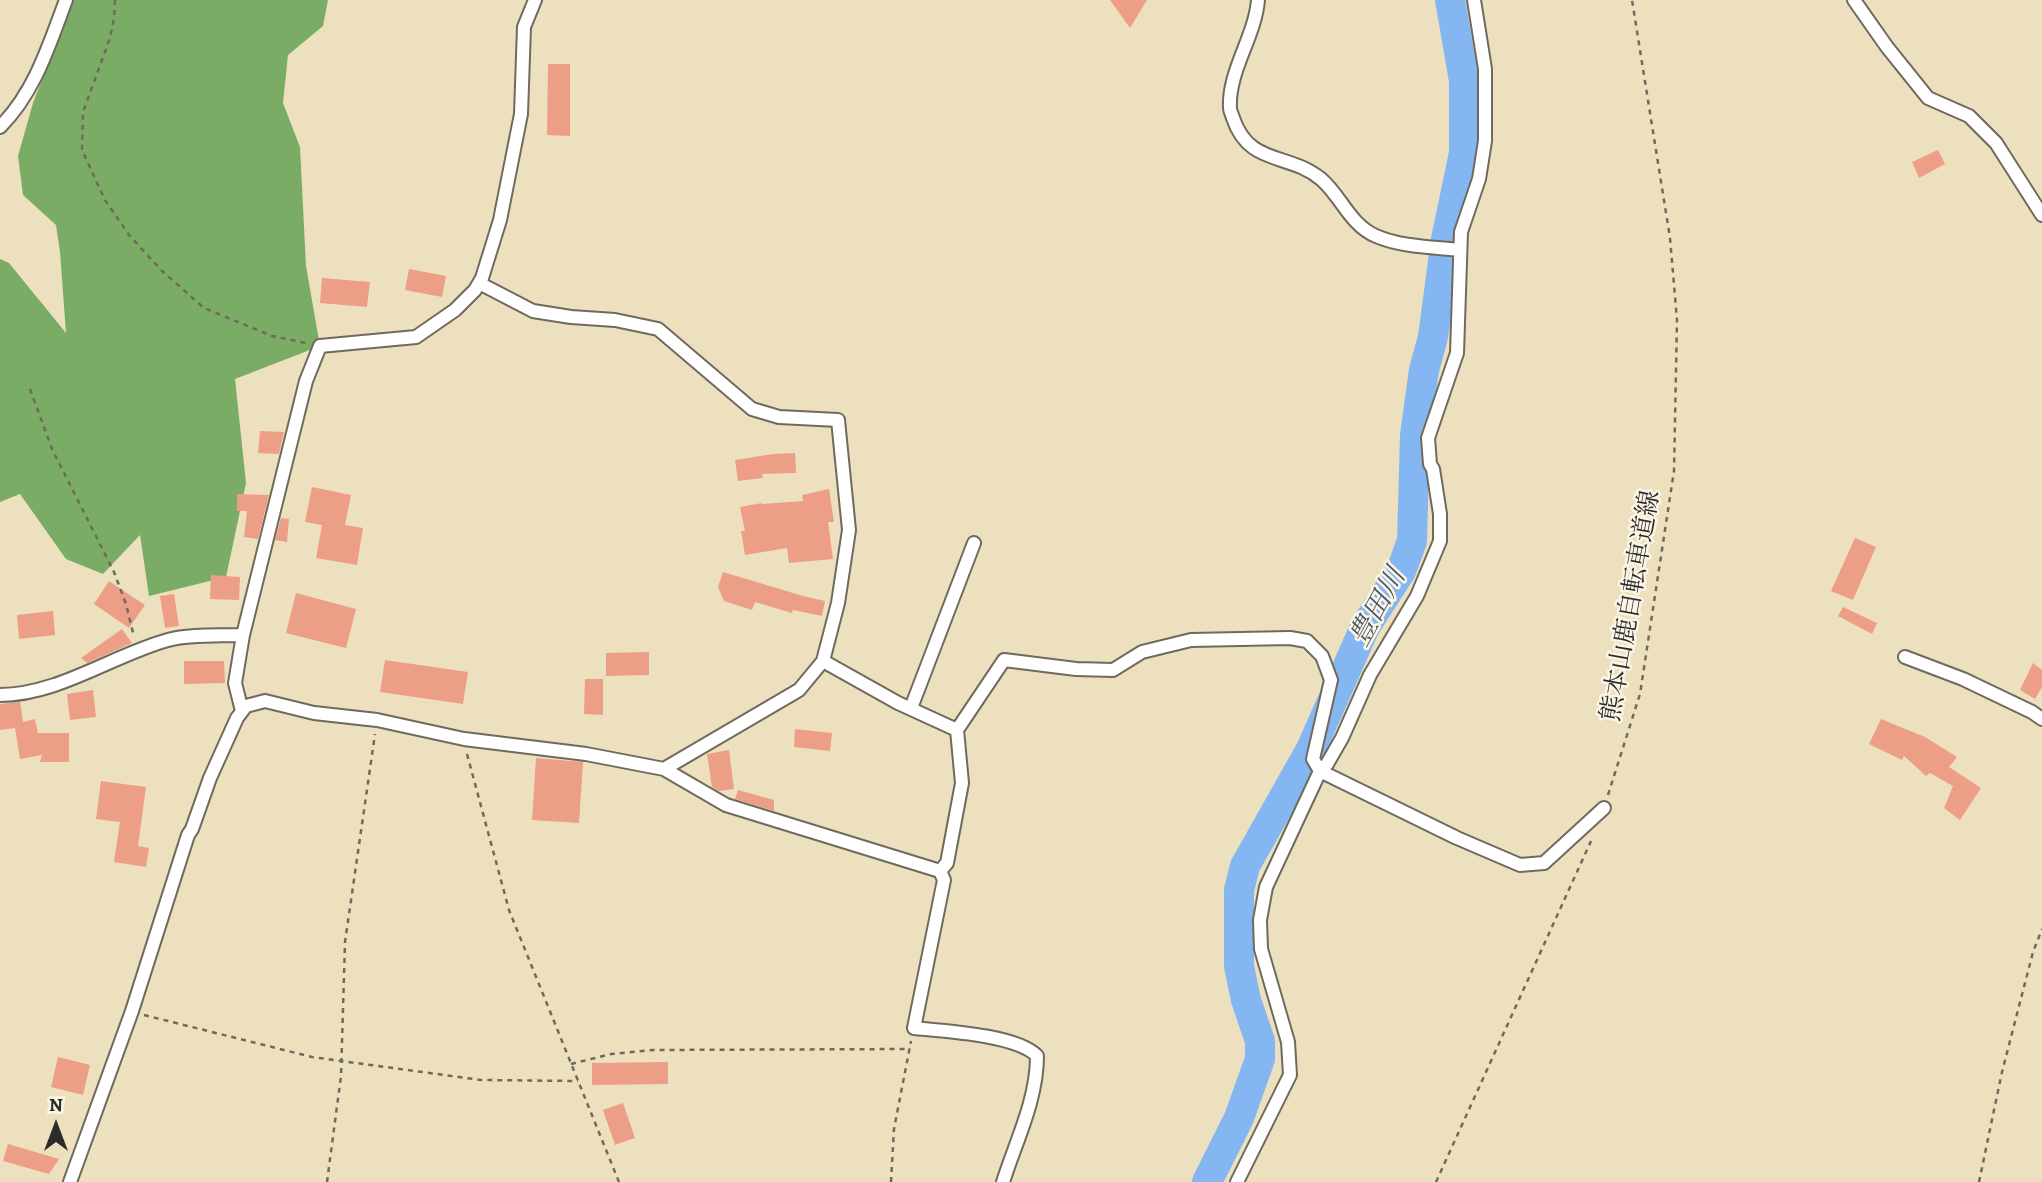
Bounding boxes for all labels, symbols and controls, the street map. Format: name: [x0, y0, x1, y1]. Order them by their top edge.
street label: 熊本山鹿自転車道線: [1596, 488, 1668, 724]
water label: 豊田川: [1344, 563, 1414, 653]
north arrow: [21, 1091, 91, 1161]
text: N: [49, 1092, 63, 1118]

